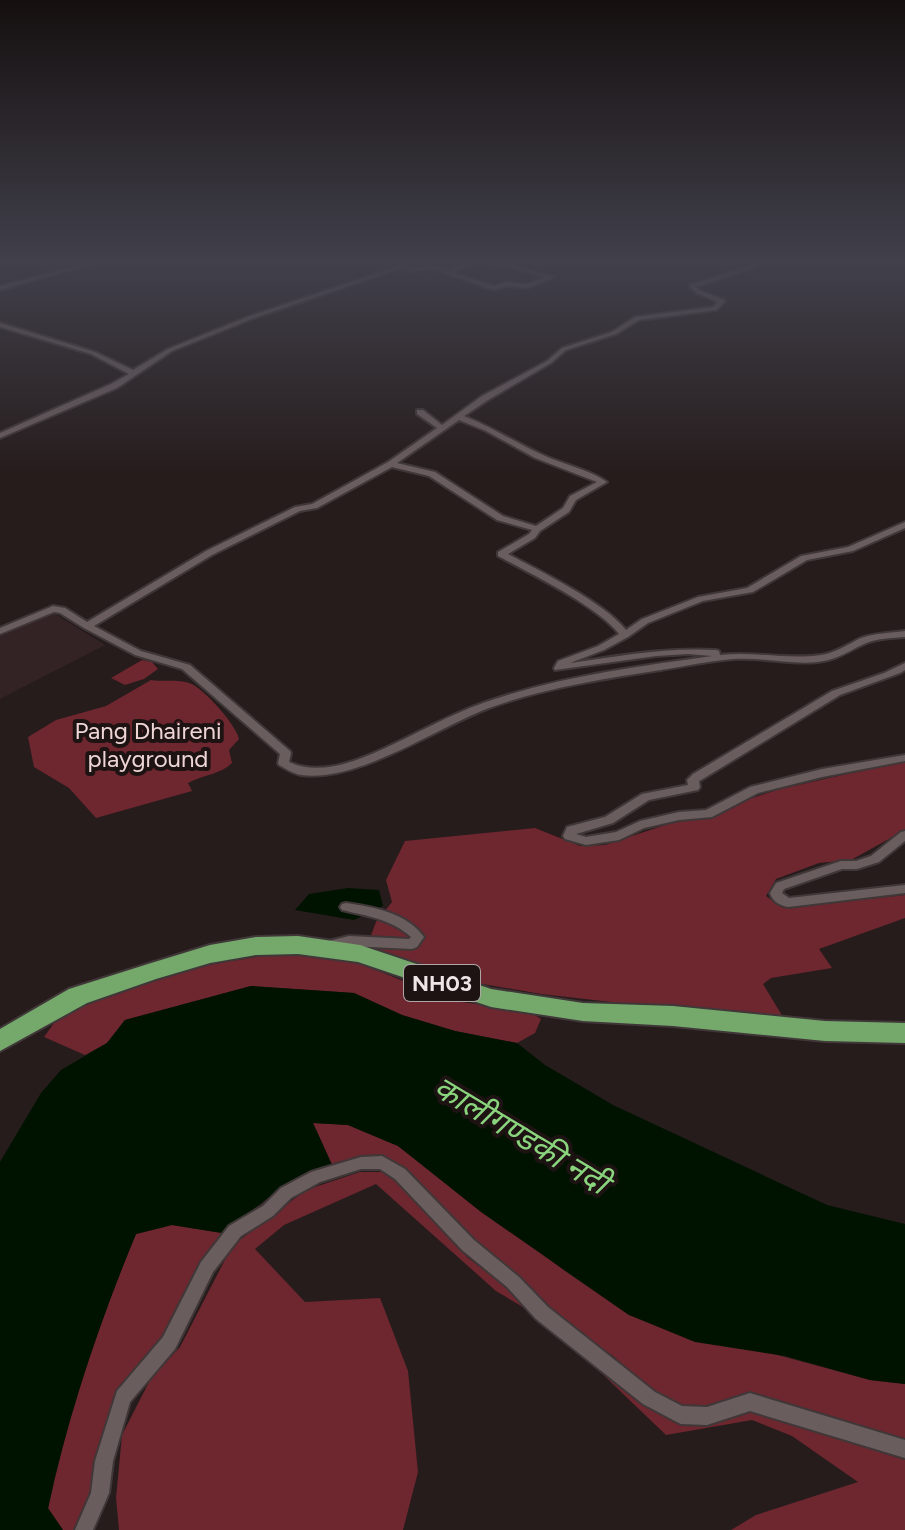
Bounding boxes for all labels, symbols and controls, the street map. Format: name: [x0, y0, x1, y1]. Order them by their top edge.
park label: Pang Dhaireni playground: [74, 716, 222, 773]
road number: NH03: [404, 965, 480, 1001]
water label: कालीगण्डकी नदी: [427, 1068, 620, 1205]

